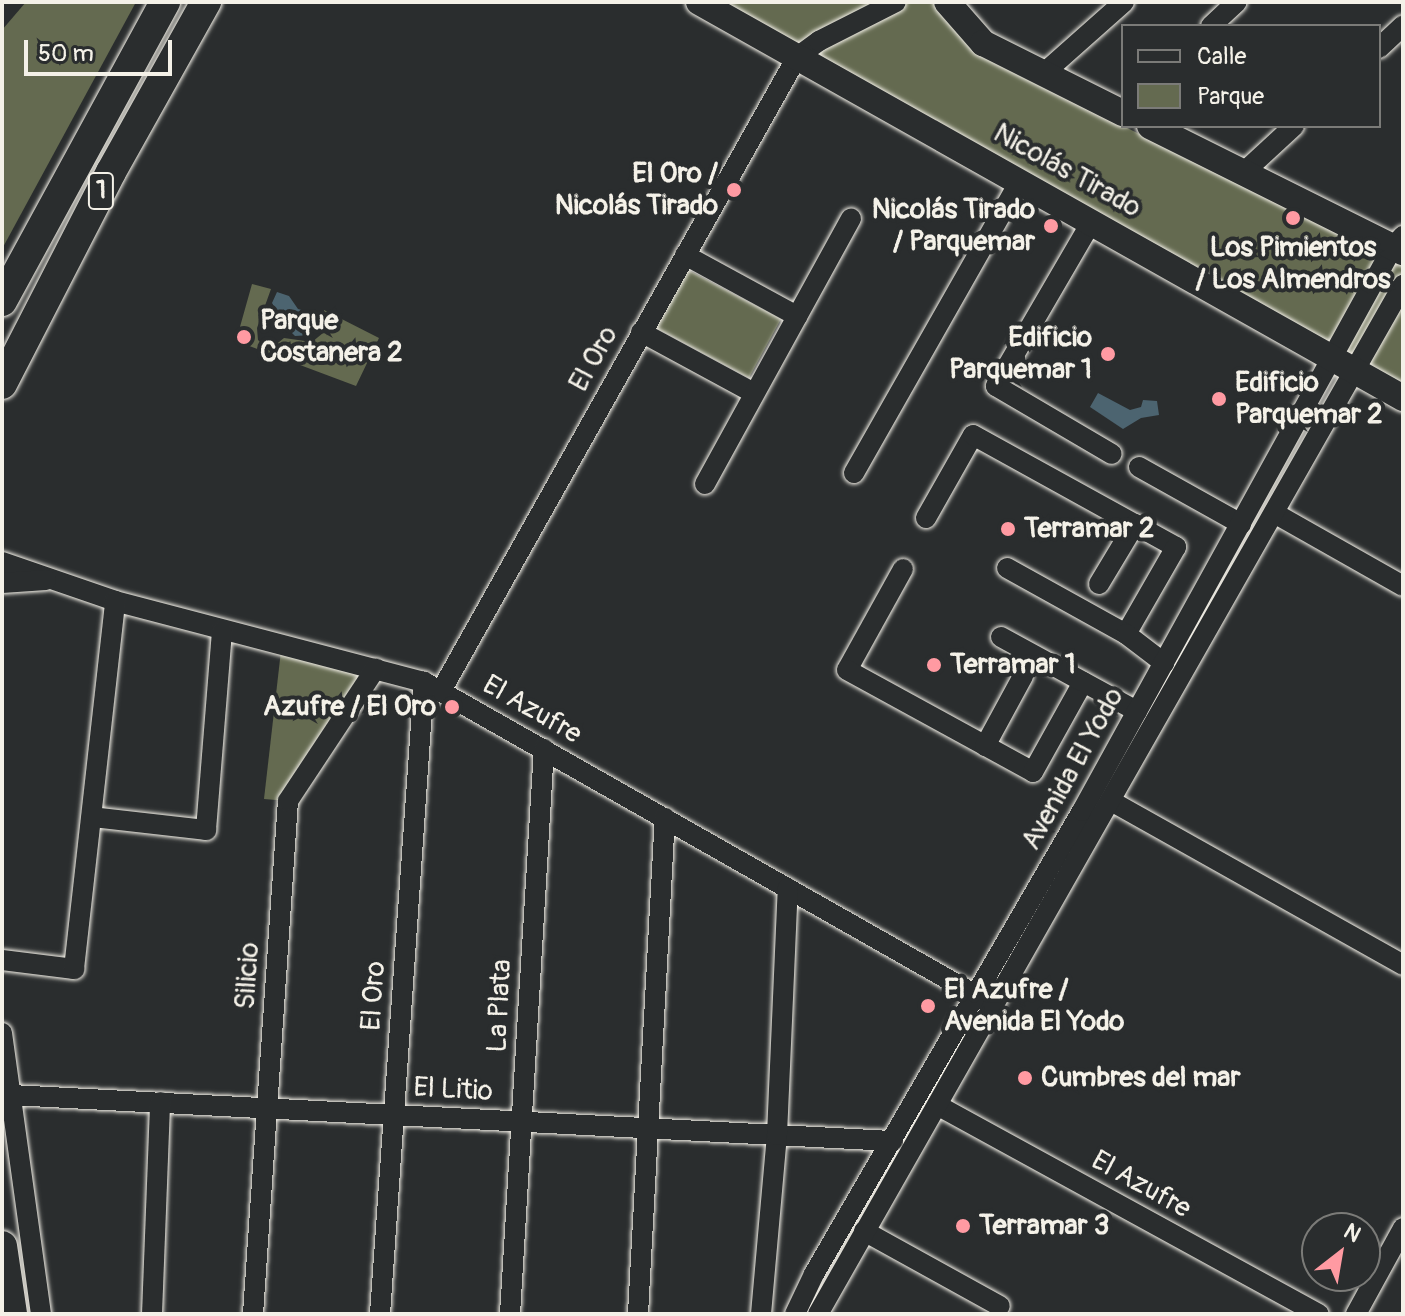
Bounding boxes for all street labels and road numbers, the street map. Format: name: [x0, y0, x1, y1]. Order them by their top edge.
street label: Nicolás Tirado: [987, 117, 1147, 225]
road number: 1: [87, 169, 115, 213]
street label: El Oro: [562, 320, 626, 398]
street label: El Azufre: [477, 668, 587, 752]
street label: Avenida El Yodo: [1015, 682, 1131, 856]
street label: Silicio: [229, 941, 267, 1011]
street label: La Plata: [481, 958, 519, 1054]
street label: El Oro: [355, 960, 393, 1032]
street label: El Litio: [412, 1071, 494, 1109]
street label: El Azufre: [1085, 1144, 1197, 1226]

